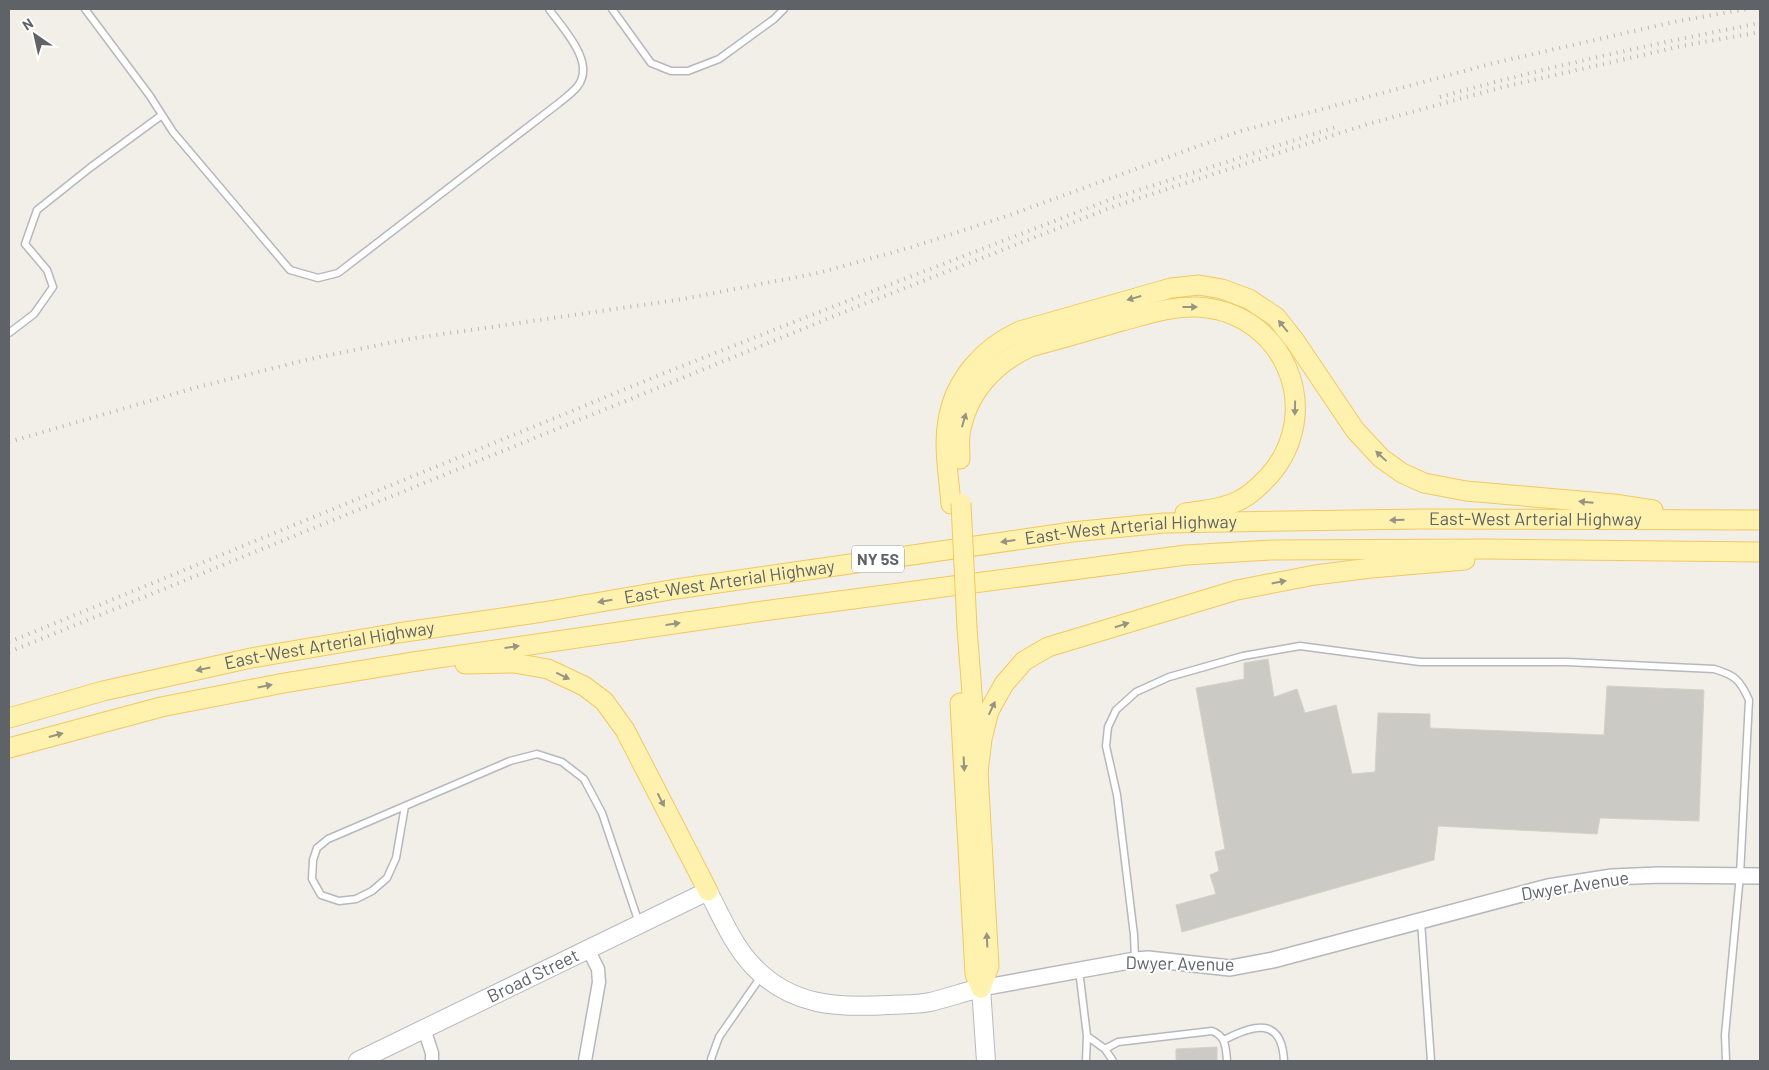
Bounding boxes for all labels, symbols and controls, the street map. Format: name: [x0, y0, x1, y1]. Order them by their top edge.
north arrow: [10, 10, 60, 60]
text: N: [19, 14, 36, 33]
one-way arrow: [1127, 295, 1142, 303]
one-way arrow: [1183, 303, 1199, 311]
one-way arrow: [1278, 320, 1289, 333]
one-way arrow: [1291, 400, 1299, 416]
one-way arrow: [960, 412, 968, 427]
one-way arrow: [1375, 450, 1387, 462]
one-way arrow: [1578, 498, 1594, 506]
street label: East-West Arterial Highway: [1429, 507, 1642, 530]
street label: East-West Arterial Highway: [1023, 510, 1237, 549]
one-way arrow: [1388, 516, 1404, 524]
one-way arrow: [999, 537, 1015, 545]
road number: NY 5S: [852, 546, 904, 572]
street label: East-West Arterial Highway: [622, 554, 836, 608]
one-way arrow: [1271, 578, 1286, 586]
one-way arrow: [596, 598, 612, 606]
street label: East-West Arterial Highway: [222, 616, 436, 674]
one-way arrow: [665, 620, 681, 628]
one-way arrow: [1115, 620, 1130, 628]
one-way arrow: [504, 643, 520, 651]
one-way arrow: [195, 665, 210, 673]
one-way arrow: [556, 673, 570, 681]
one-way arrow: [257, 682, 273, 690]
one-way arrow: [988, 701, 996, 715]
one-way arrow: [48, 731, 63, 739]
one-way arrow: [960, 756, 968, 772]
one-way arrow: [657, 793, 665, 807]
street label: Dwyer Avenue: [1519, 866, 1630, 904]
one-way arrow: [983, 932, 991, 948]
street label: Broad Street: [483, 943, 582, 1007]
street label: Dwyer Avenue: [1125, 951, 1235, 975]

